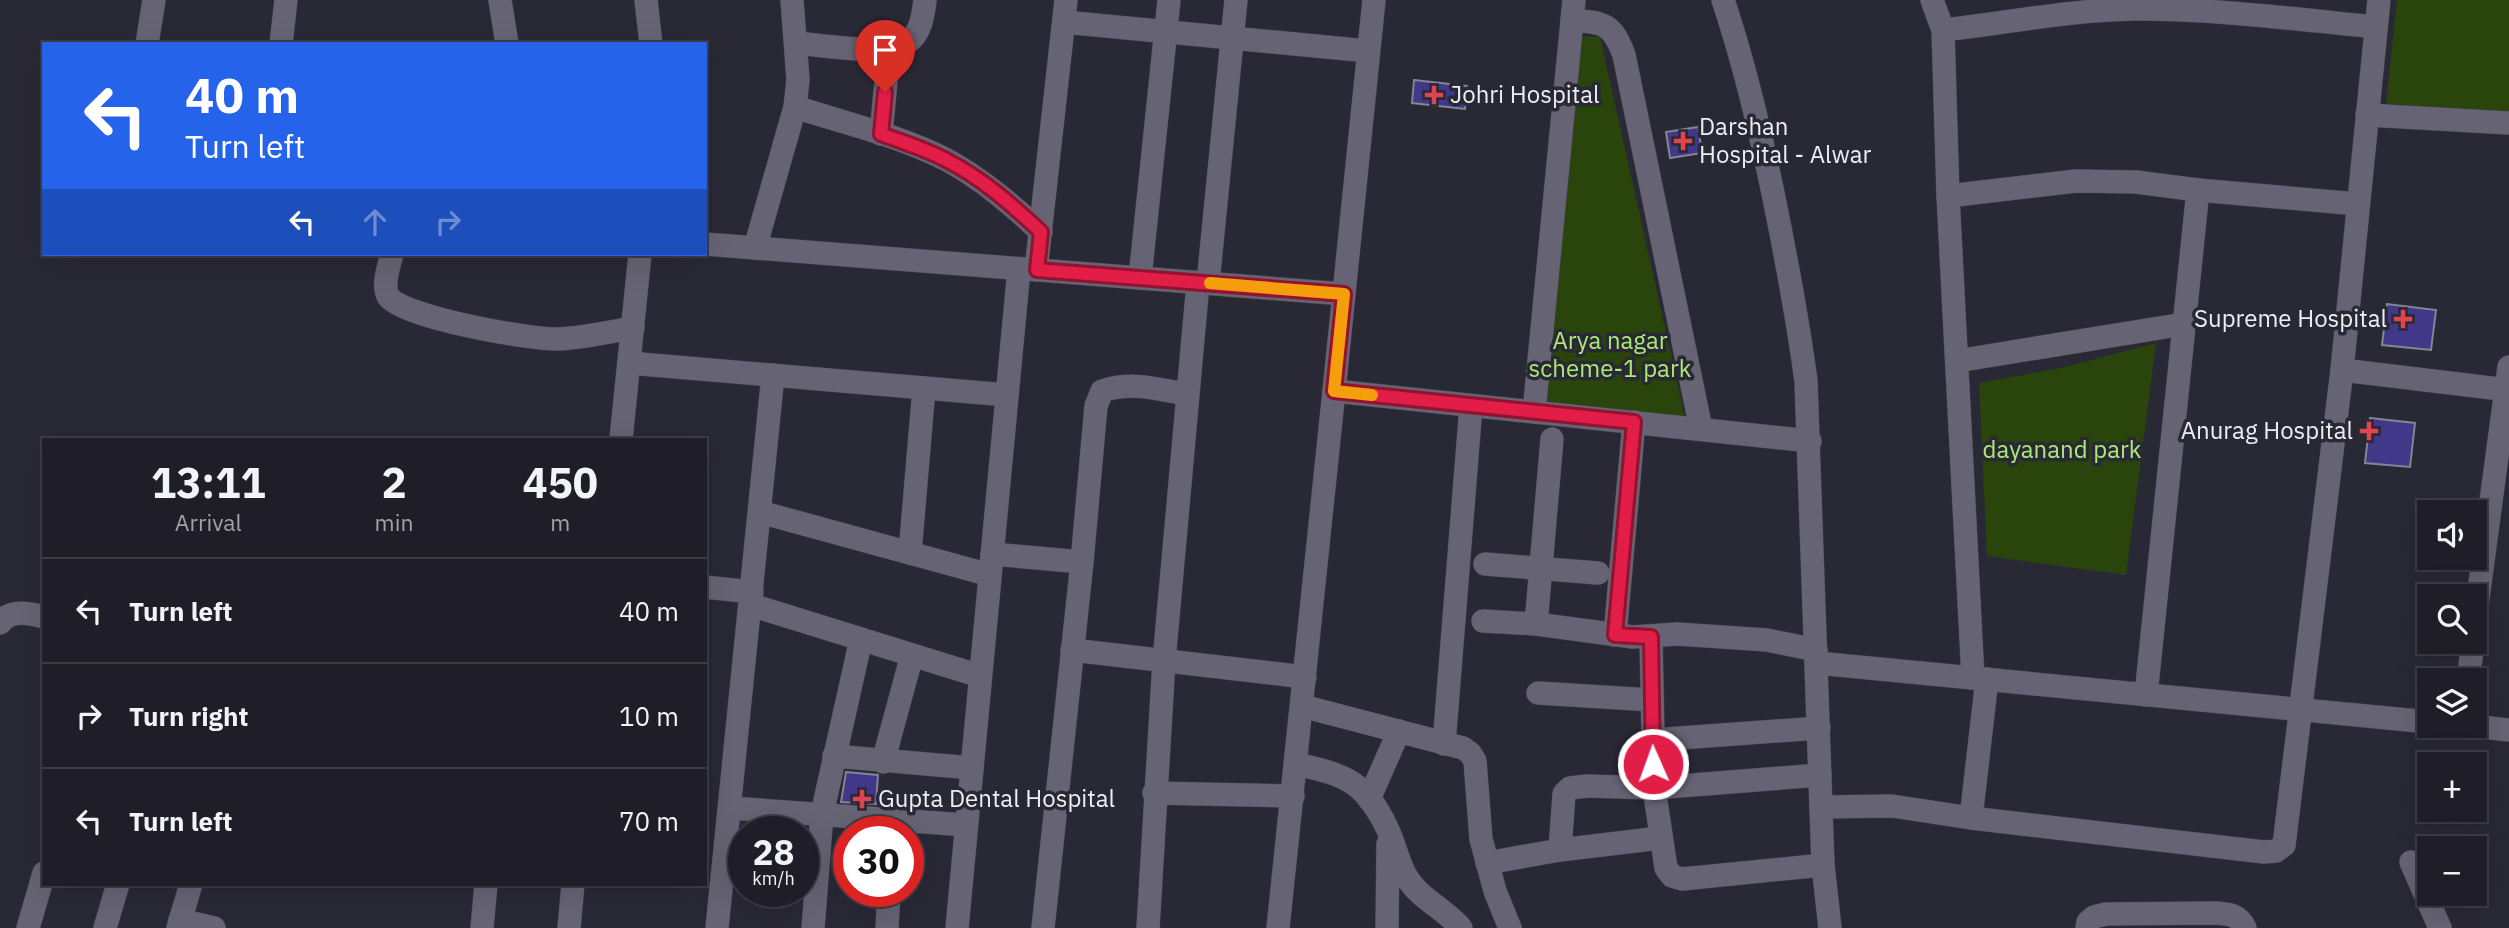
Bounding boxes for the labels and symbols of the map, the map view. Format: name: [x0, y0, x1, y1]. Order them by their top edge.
pin: [855, 20, 915, 92]
place label: Johri Hospital: [1450, 78, 1600, 110]
marker: Johri Hospital: [1424, 85, 1444, 105]
place label: Darshan Hospital - Alwar: [1699, 110, 1872, 170]
marker: Darshan Hospital - Alwar: [1673, 131, 1693, 151]
place label: Supreme Hospital: [2194, 302, 2387, 334]
marker: Supreme Hospital: [2393, 309, 2413, 329]
park label: Arya nagar scheme-1 park: [1529, 324, 1692, 384]
place label: Anurag Hospital: [2181, 414, 2353, 446]
marker: Anurag Hospital: [2359, 421, 2379, 441]
park label: dayanand park: [1983, 433, 2142, 465]
position arrow: [1616, 727, 1690, 801]
place label: Gupta Dental Hospital: [878, 782, 1115, 814]
marker: Gupta Dental Hospital: [852, 789, 872, 809]
speed limit sign: 30: [833, 816, 924, 907]

